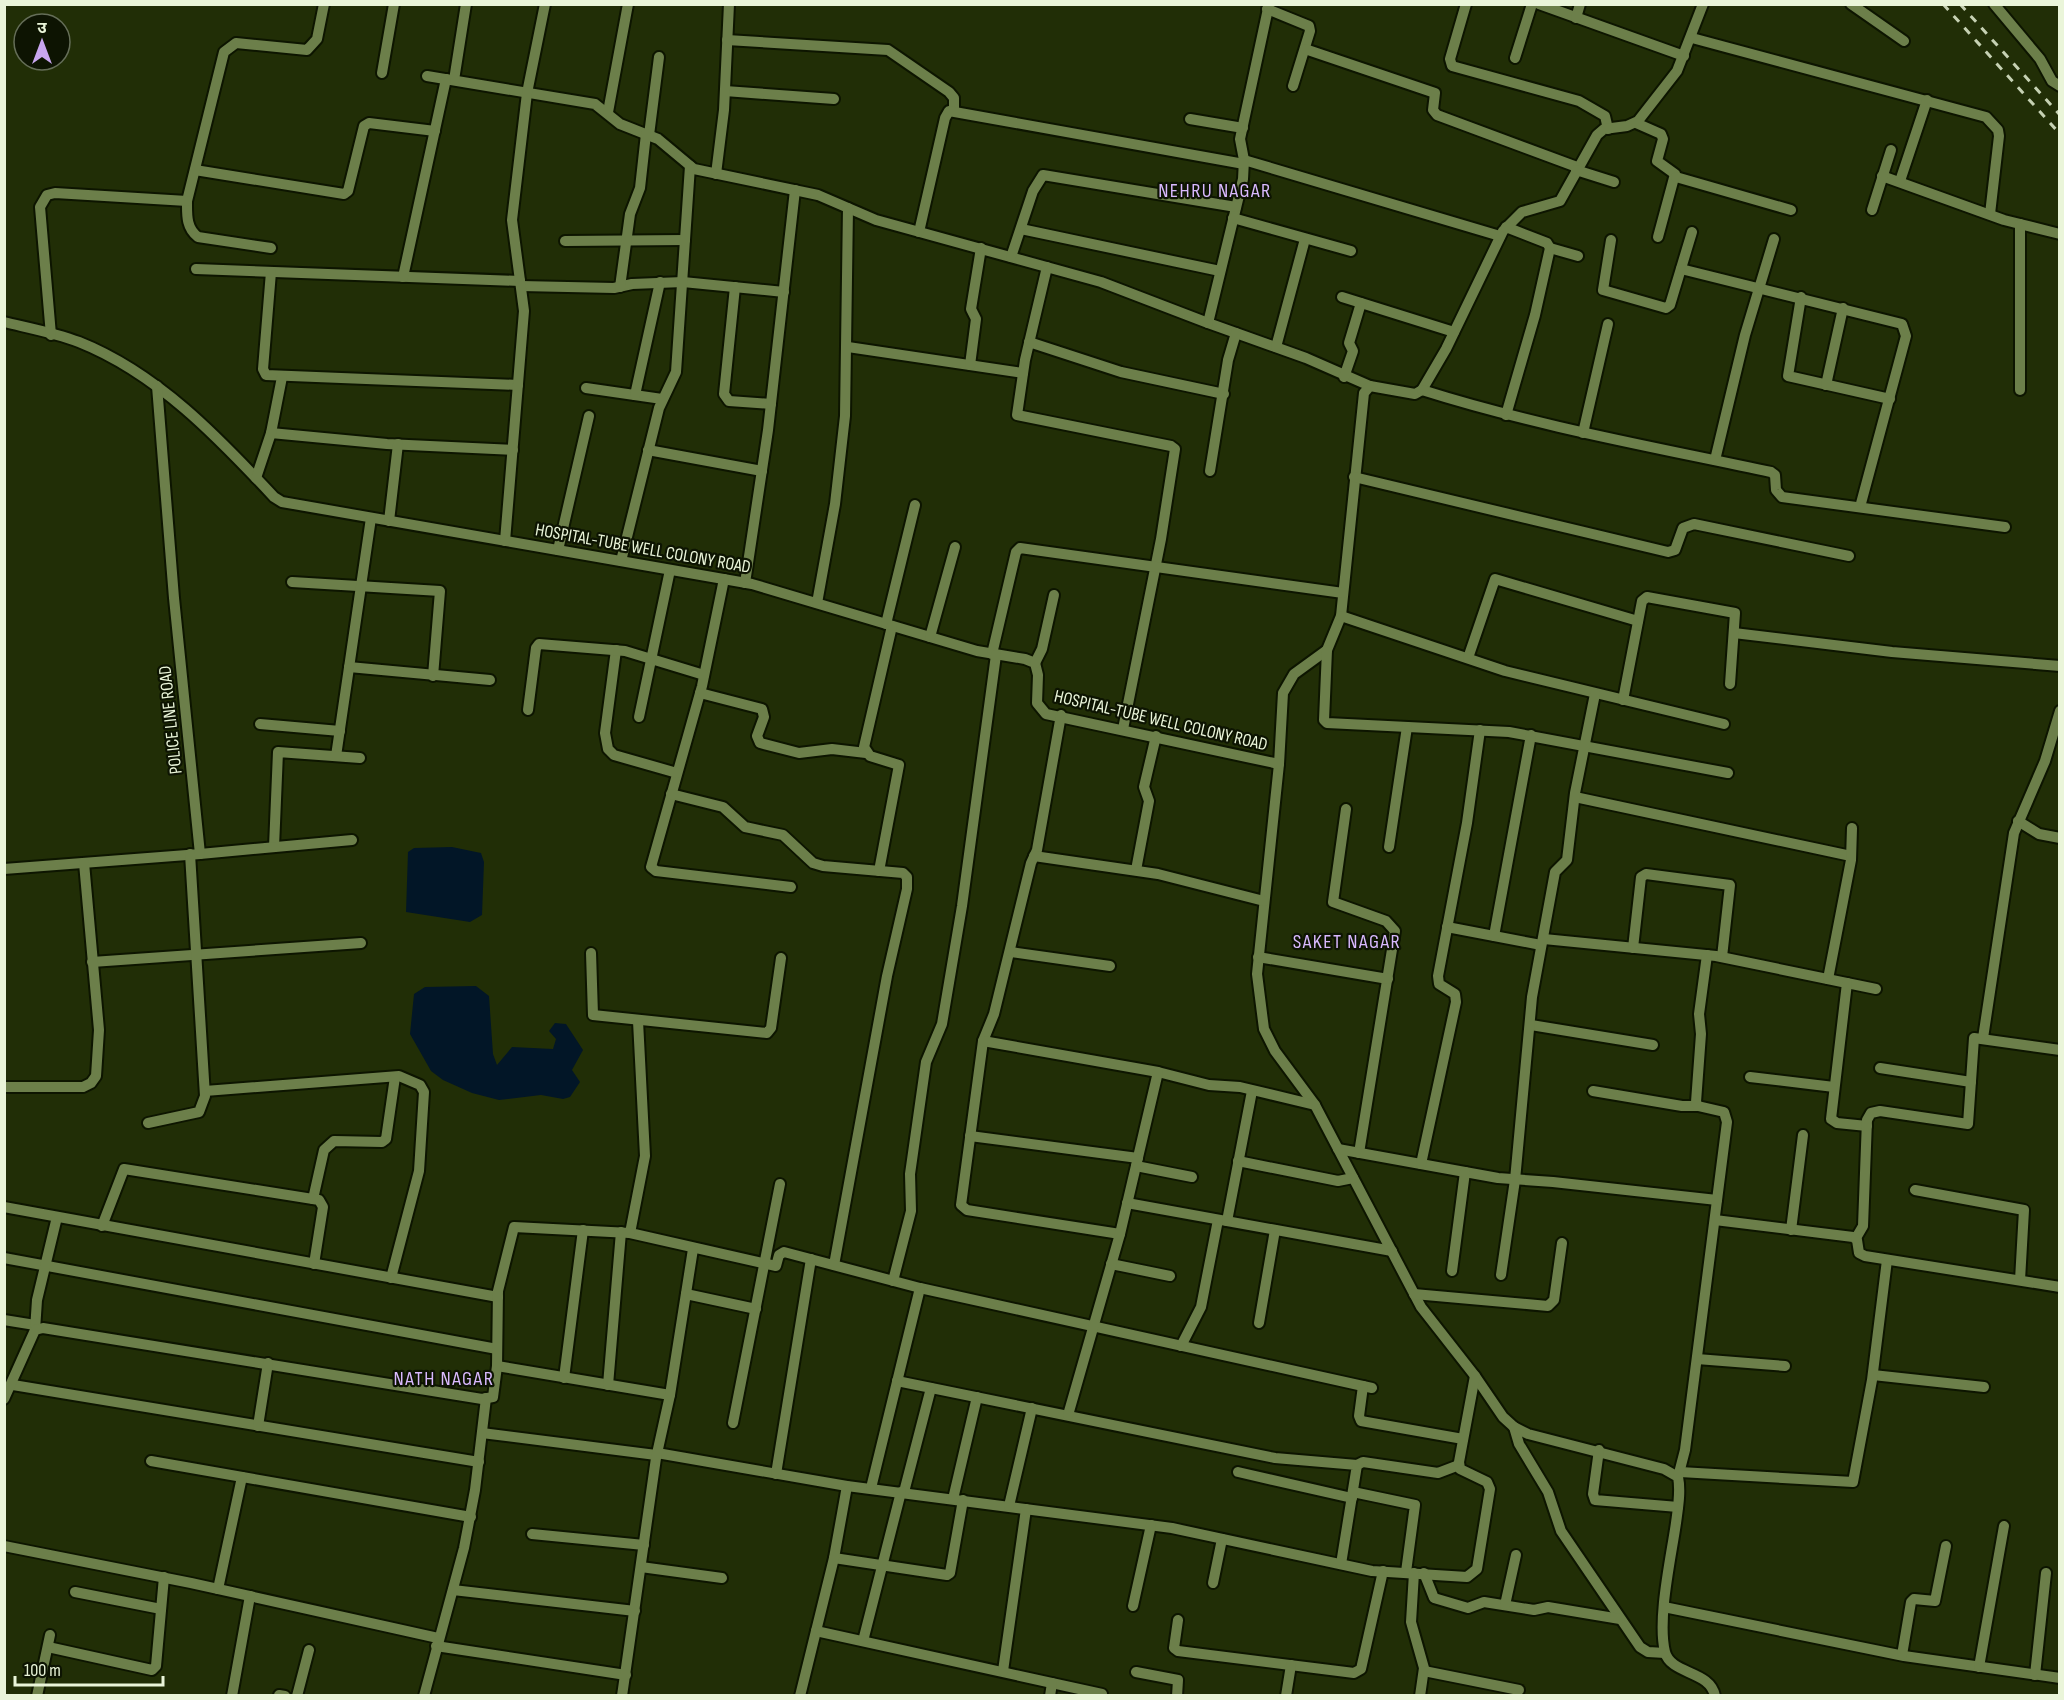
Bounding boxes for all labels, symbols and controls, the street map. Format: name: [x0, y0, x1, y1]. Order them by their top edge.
north arrow: [12, 12, 72, 72]
text: उ: [37, 19, 47, 38]
district label: NEHRU NAGAR: [1158, 179, 1272, 203]
street label: HOSPITAL-TUBE WELL COLONY ROAD: [534, 519, 752, 578]
street label: POLICE LINE ROAD: [154, 665, 187, 775]
street label: HOSPITAL-TUBE WELL COLONY ROAD: [1052, 686, 1270, 755]
district label: SAKET NAGAR: [1293, 930, 1401, 954]
district label: NATH NAGAR: [394, 1367, 494, 1391]
scale bar: [15, 1649, 164, 1687]
text: 100 m: [24, 1660, 61, 1681]

